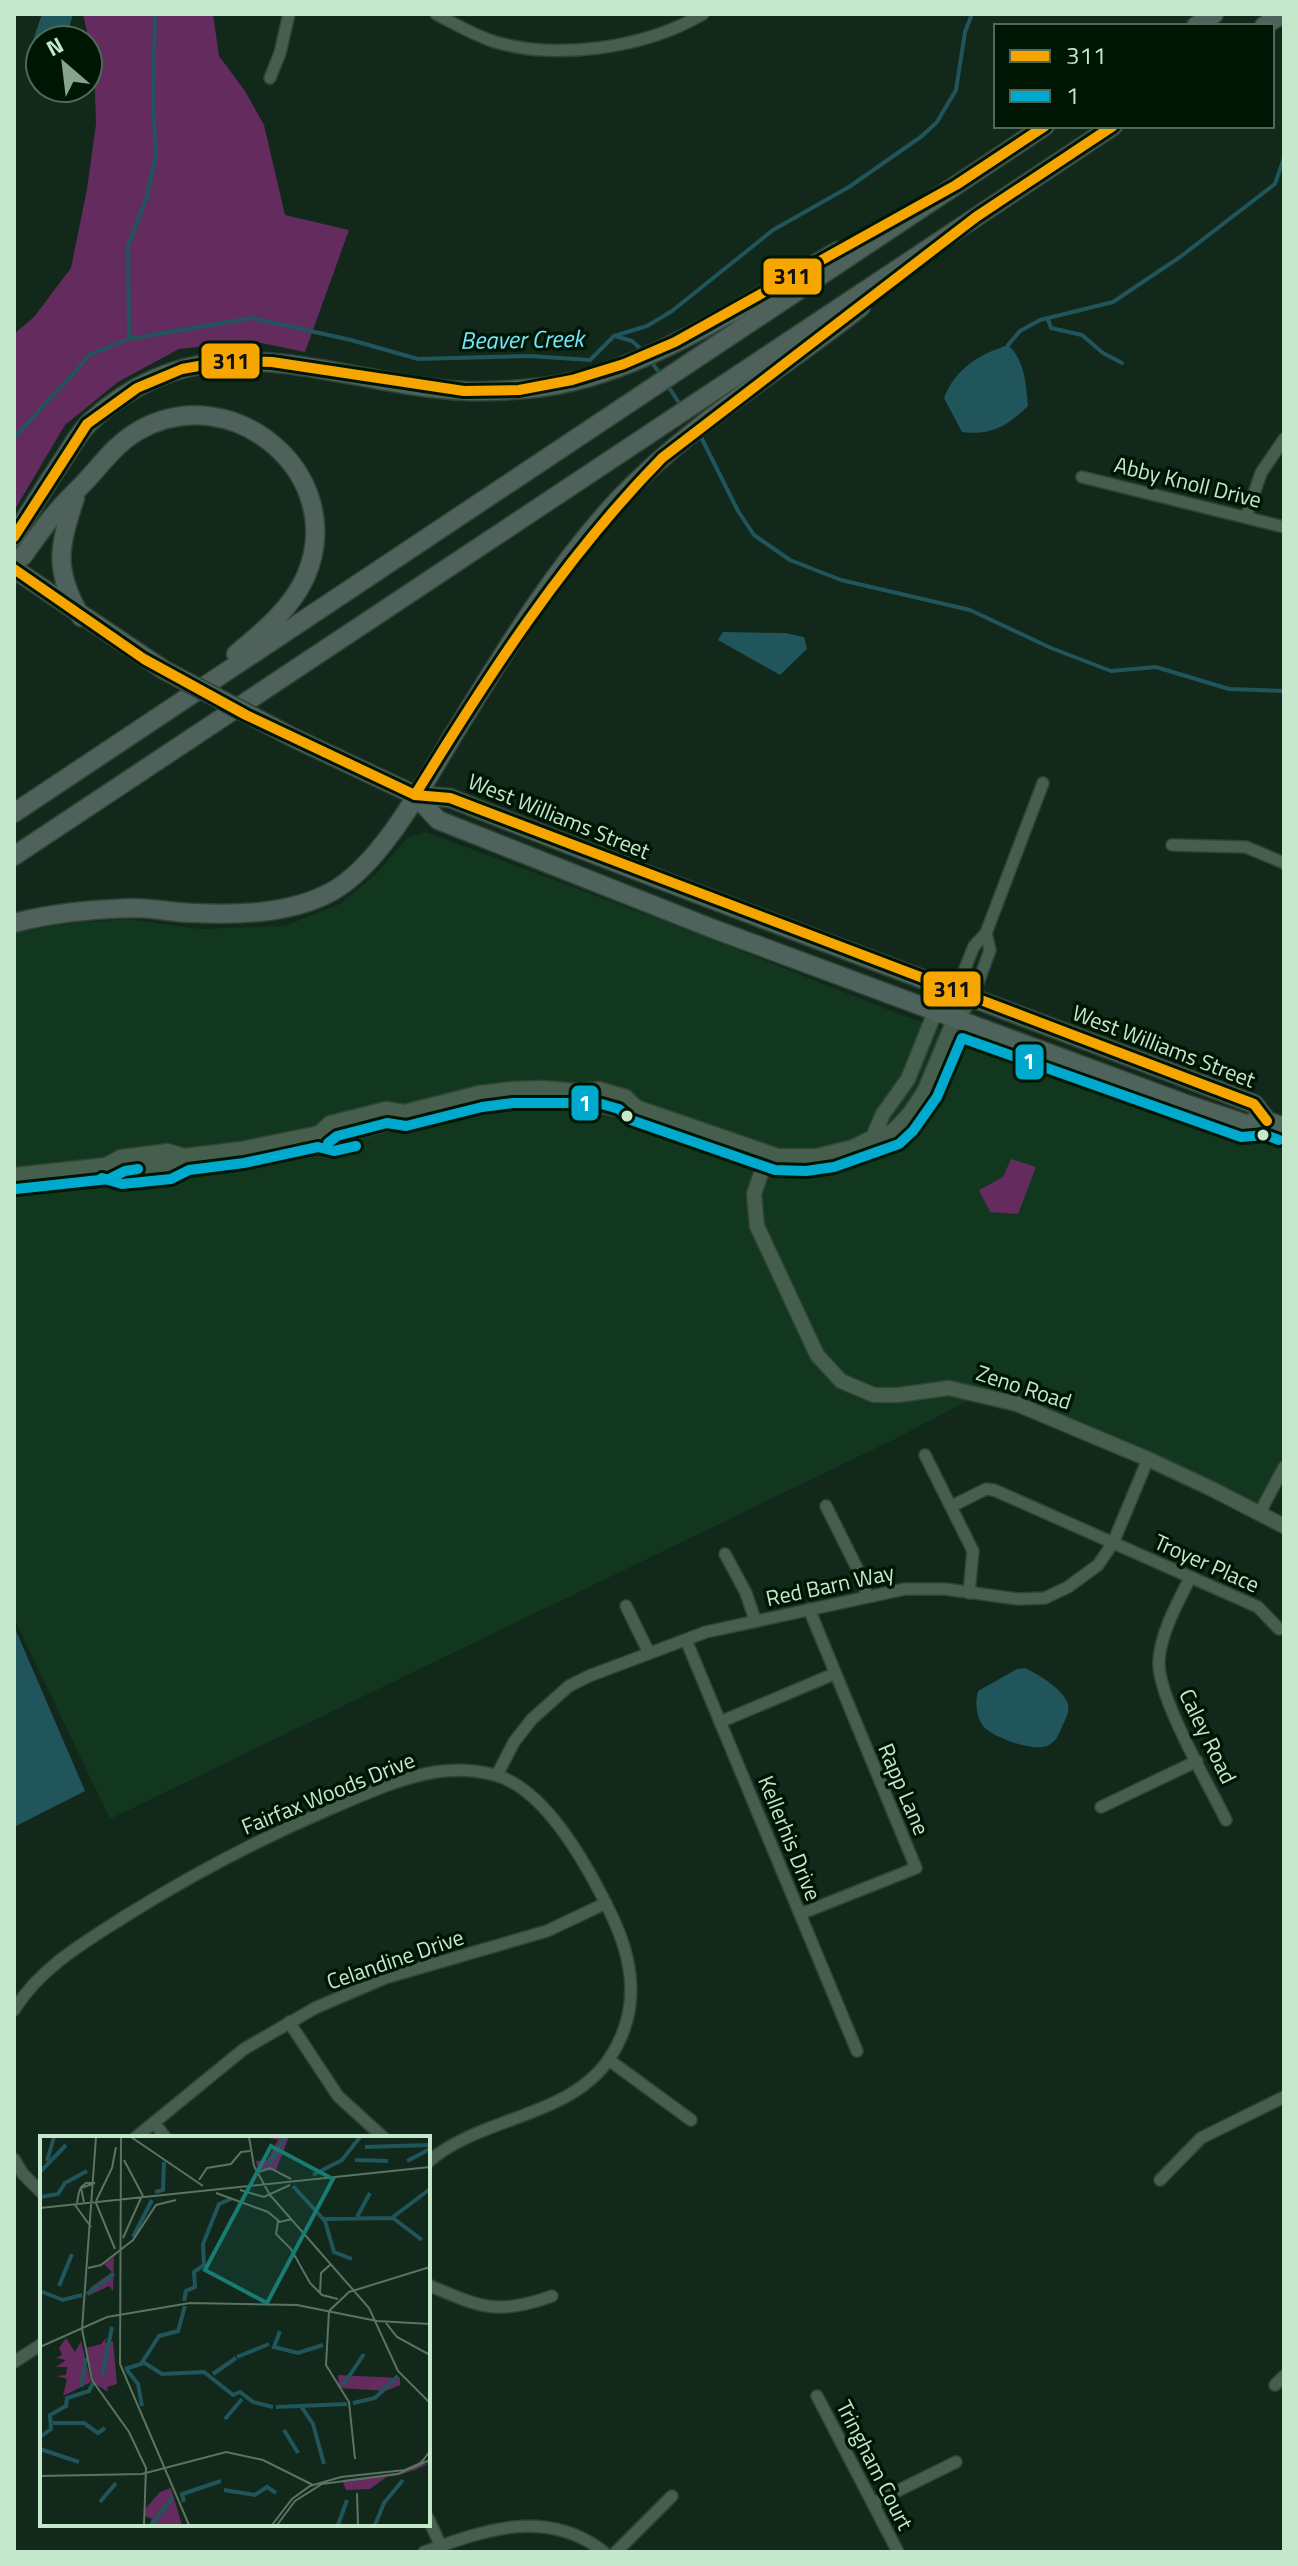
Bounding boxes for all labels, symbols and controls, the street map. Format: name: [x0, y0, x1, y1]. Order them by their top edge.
north arrow: [24, 24, 104, 104]
legend: [994, 24, 1274, 128]
text: N: [40, 28, 69, 65]
text: 311: [1066, 37, 1106, 73]
text: 1: [1066, 77, 1079, 113]
line badge: 311: [762, 257, 823, 296]
text: 311: [774, 259, 810, 293]
water label: Beaver Creek: [460, 320, 587, 358]
line badge: 311: [200, 342, 261, 380]
text: 311: [213, 344, 249, 378]
street label: Abby Knoll Drive: [1111, 447, 1265, 517]
street label: West Williams Street: [463, 764, 655, 868]
line badge: 311: [922, 970, 982, 1008]
text: 311: [934, 972, 970, 1006]
street label: West Williams Street: [1068, 995, 1261, 1097]
line badge: 1: [1014, 1043, 1045, 1081]
text: 1: [1023, 1044, 1035, 1078]
line badge: 1: [570, 1084, 600, 1122]
text: 1: [579, 1086, 591, 1120]
unlabelled marker: [619, 1108, 635, 1124]
unlabelled marker: [1255, 1127, 1271, 1143]
street label: Zeno Road: [972, 1356, 1076, 1418]
street label: Troyer Place: [1149, 1525, 1265, 1601]
street label: Red Barn Way: [763, 1555, 898, 1615]
street label: Caley Road: [1170, 1683, 1246, 1789]
street label: Rapp Lane: [869, 1738, 939, 1840]
street label: Fairfax Woods Drive: [236, 1743, 420, 1843]
street label: Kellerhis Drive: [750, 1770, 830, 1906]
street label: Celandine Drive: [322, 1920, 468, 1998]
inset map: [40, 2136, 430, 2526]
street label: Tringham Court: [828, 2394, 922, 2536]

